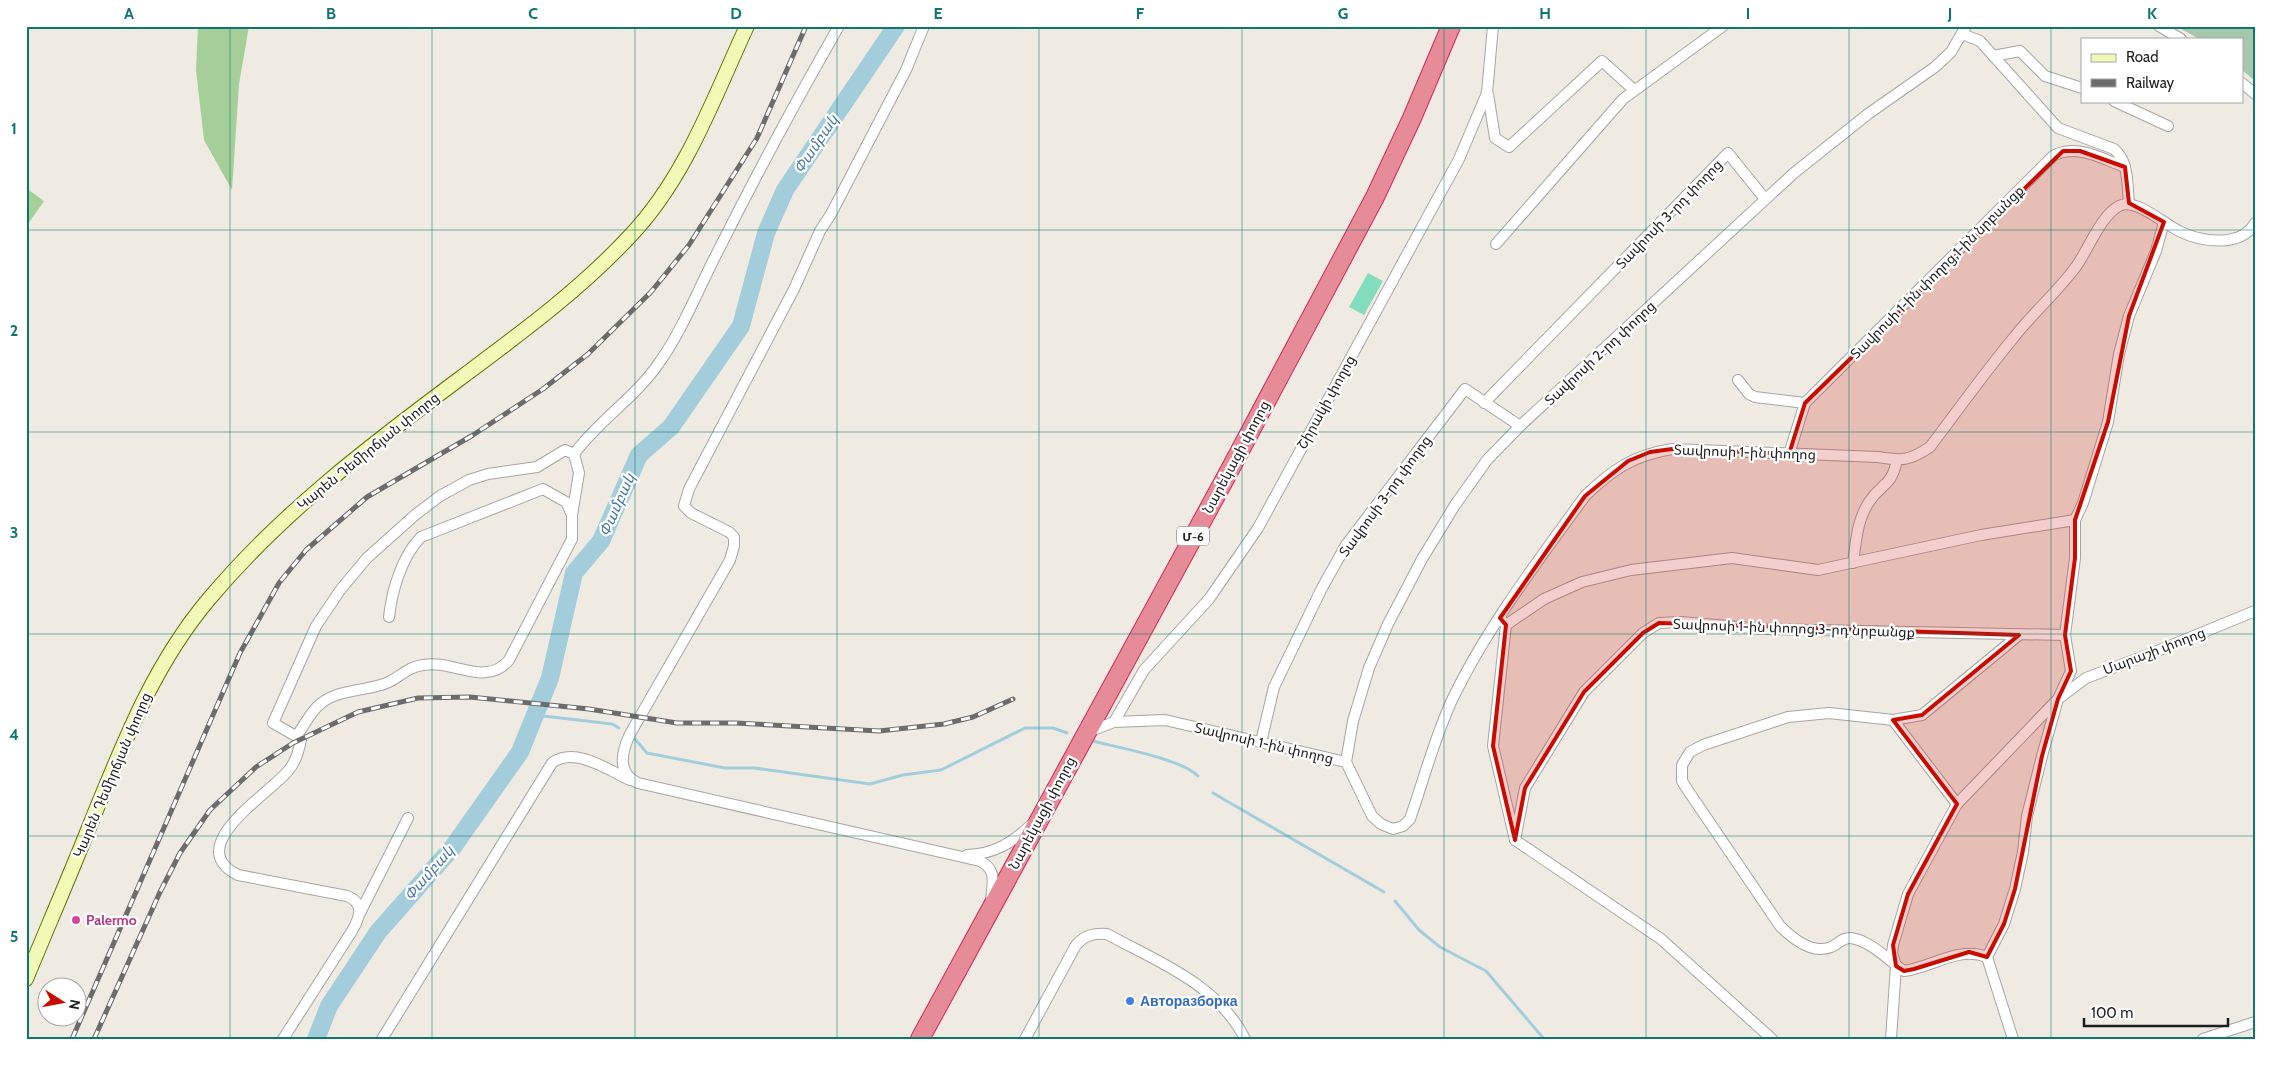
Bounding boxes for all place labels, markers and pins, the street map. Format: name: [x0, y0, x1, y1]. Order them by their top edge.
place label: Palermo: [86, 911, 137, 929]
marker: Palermo: [70, 914, 82, 926]
place label: Авторазборка: [1140, 992, 1238, 1010]
marker: Авторазборка: [1124, 995, 1136, 1007]

